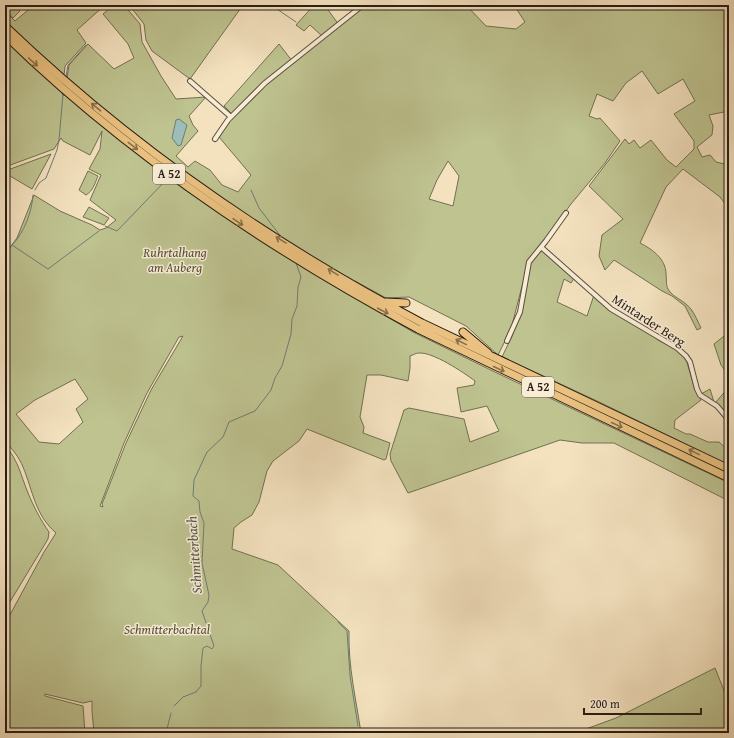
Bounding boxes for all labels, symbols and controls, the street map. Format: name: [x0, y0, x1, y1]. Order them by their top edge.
one-way arrow: [28, 57, 39, 66]
one-way arrow: [91, 103, 101, 112]
one-way arrow: [127, 142, 138, 150]
road number: A 52: [153, 164, 185, 184]
one-way arrow: [232, 218, 243, 226]
one-way arrow: [276, 236, 287, 244]
park label: Ruhrtalhang am Auberg: [142, 243, 207, 277]
one-way arrow: [328, 268, 339, 276]
street label: Mintarder Berg: [608, 290, 690, 352]
one-way arrow: [377, 307, 389, 315]
one-way arrow: [455, 338, 467, 345]
one-way arrow: [493, 366, 505, 373]
road number: A 52: [522, 377, 554, 397]
one-way arrow: [610, 422, 622, 429]
one-way arrow: [688, 448, 700, 455]
water label: Schmitterbach: [181, 515, 207, 595]
park label: Schmitterbachtal: [124, 620, 210, 639]
scale bar: [584, 690, 701, 716]
text: 200 m: [590, 695, 620, 712]

